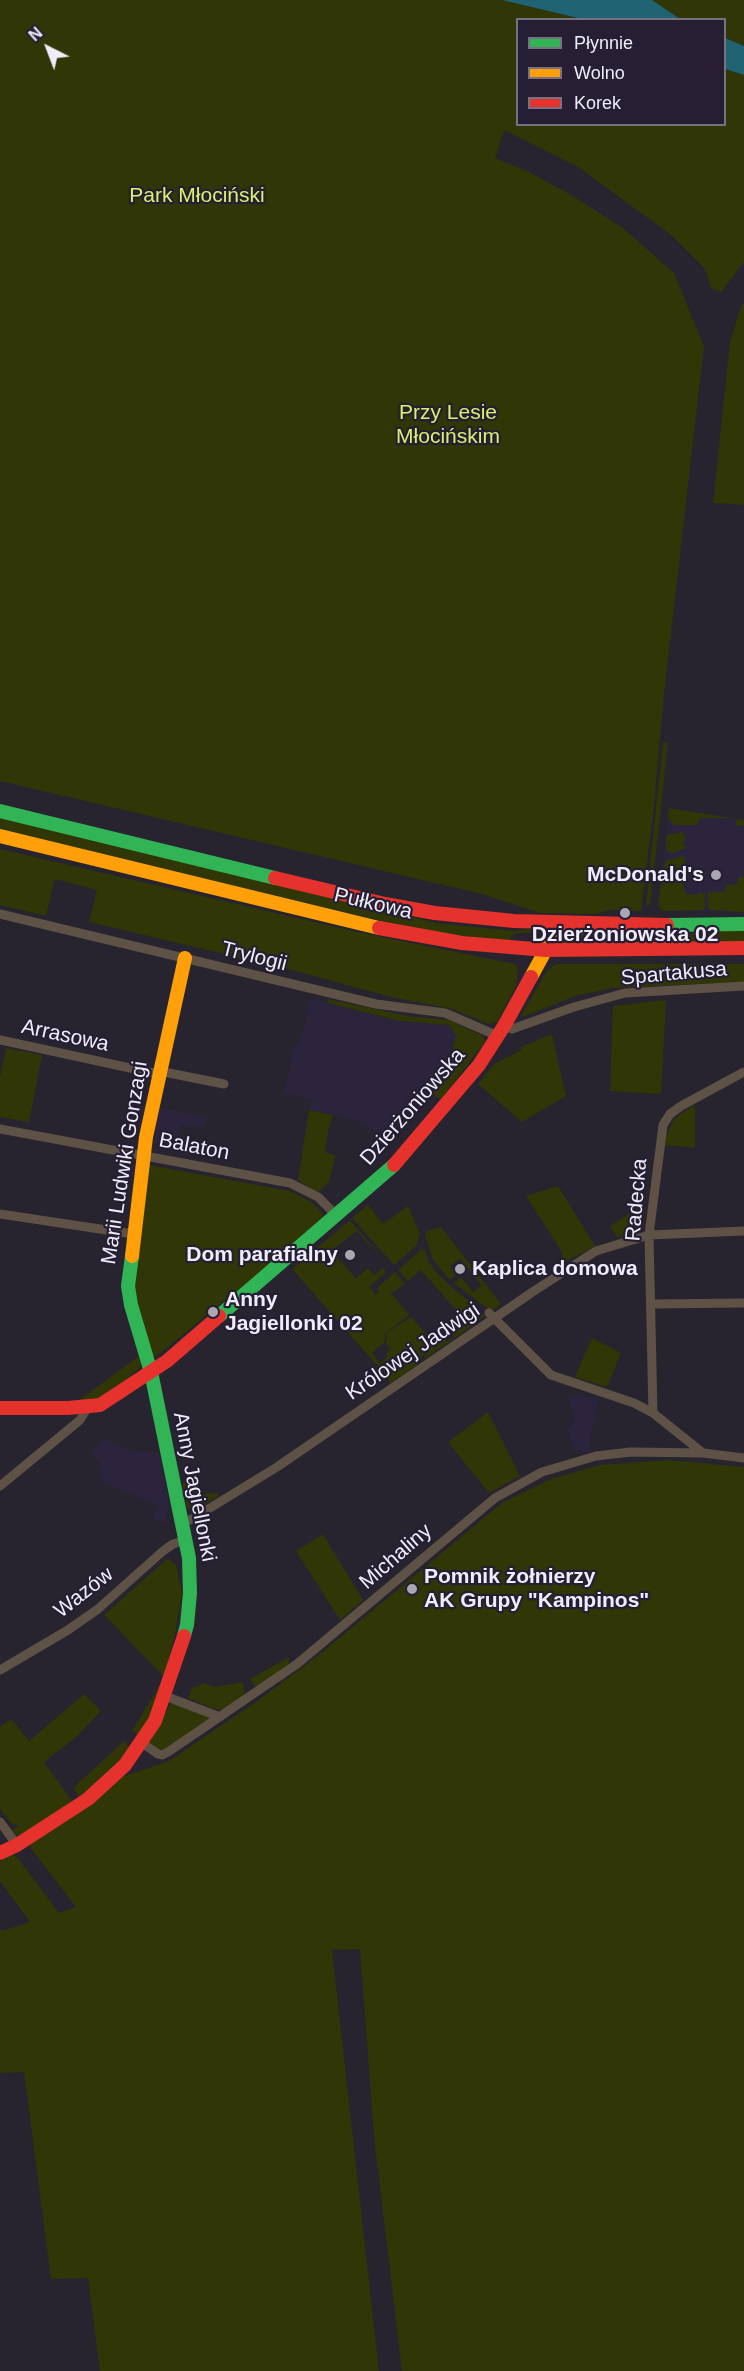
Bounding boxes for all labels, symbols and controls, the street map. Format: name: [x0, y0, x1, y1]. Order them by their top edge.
north arrow: [18, 18, 78, 78]
legend: [516, 18, 726, 126]
text: N: [26, 24, 46, 44]
text: Płynnie: [574, 33, 633, 53]
text: Wolno: [574, 63, 625, 83]
text: Korek: [574, 93, 621, 113]
park label: Park Młociński: [129, 183, 265, 209]
park label: Przy Lesie Młocińskim: [396, 400, 500, 450]
place label: McDonald's: [587, 862, 704, 888]
marker: McDonald's: [709, 868, 723, 882]
street label: Pułkowa: [331, 883, 415, 925]
marker: Dzierżoniowska 02: [618, 906, 632, 920]
place label: Dzierżoniowska 02: [532, 922, 718, 948]
street label: Trylogii: [218, 937, 290, 977]
street label: Spartakusa: [620, 957, 728, 991]
street label: Arrasowa: [19, 1014, 111, 1058]
street label: Dzierżoniowska: [355, 1043, 471, 1171]
street label: Marii Ludwiki Gonzagi: [96, 1060, 154, 1266]
street label: Balaton: [157, 1128, 231, 1166]
street label: Radecka: [621, 1158, 653, 1242]
place label: Dom parafialny: [186, 1242, 338, 1268]
marker: Dom parafialny: [343, 1248, 357, 1262]
place label: Kaplica domowa: [472, 1256, 638, 1282]
marker: Kaplica domowa: [453, 1262, 467, 1276]
place label: Anny Jagiellonki 02: [225, 1287, 363, 1337]
street label: Królowej Jadwigi: [341, 1298, 485, 1406]
marker: Anny Jagiellonki 02: [206, 1305, 220, 1319]
street label: Anny Jagiellonki: [167, 1410, 221, 1564]
street label: Michaliny: [355, 1519, 437, 1595]
street label: Wazów: [49, 1562, 119, 1624]
place label: Pomnik żołnierzy AK Grupy "Kampinos": [424, 1564, 649, 1614]
marker: Pomnik żołnierzy AK Grupy "Kampinos": [405, 1582, 419, 1596]

